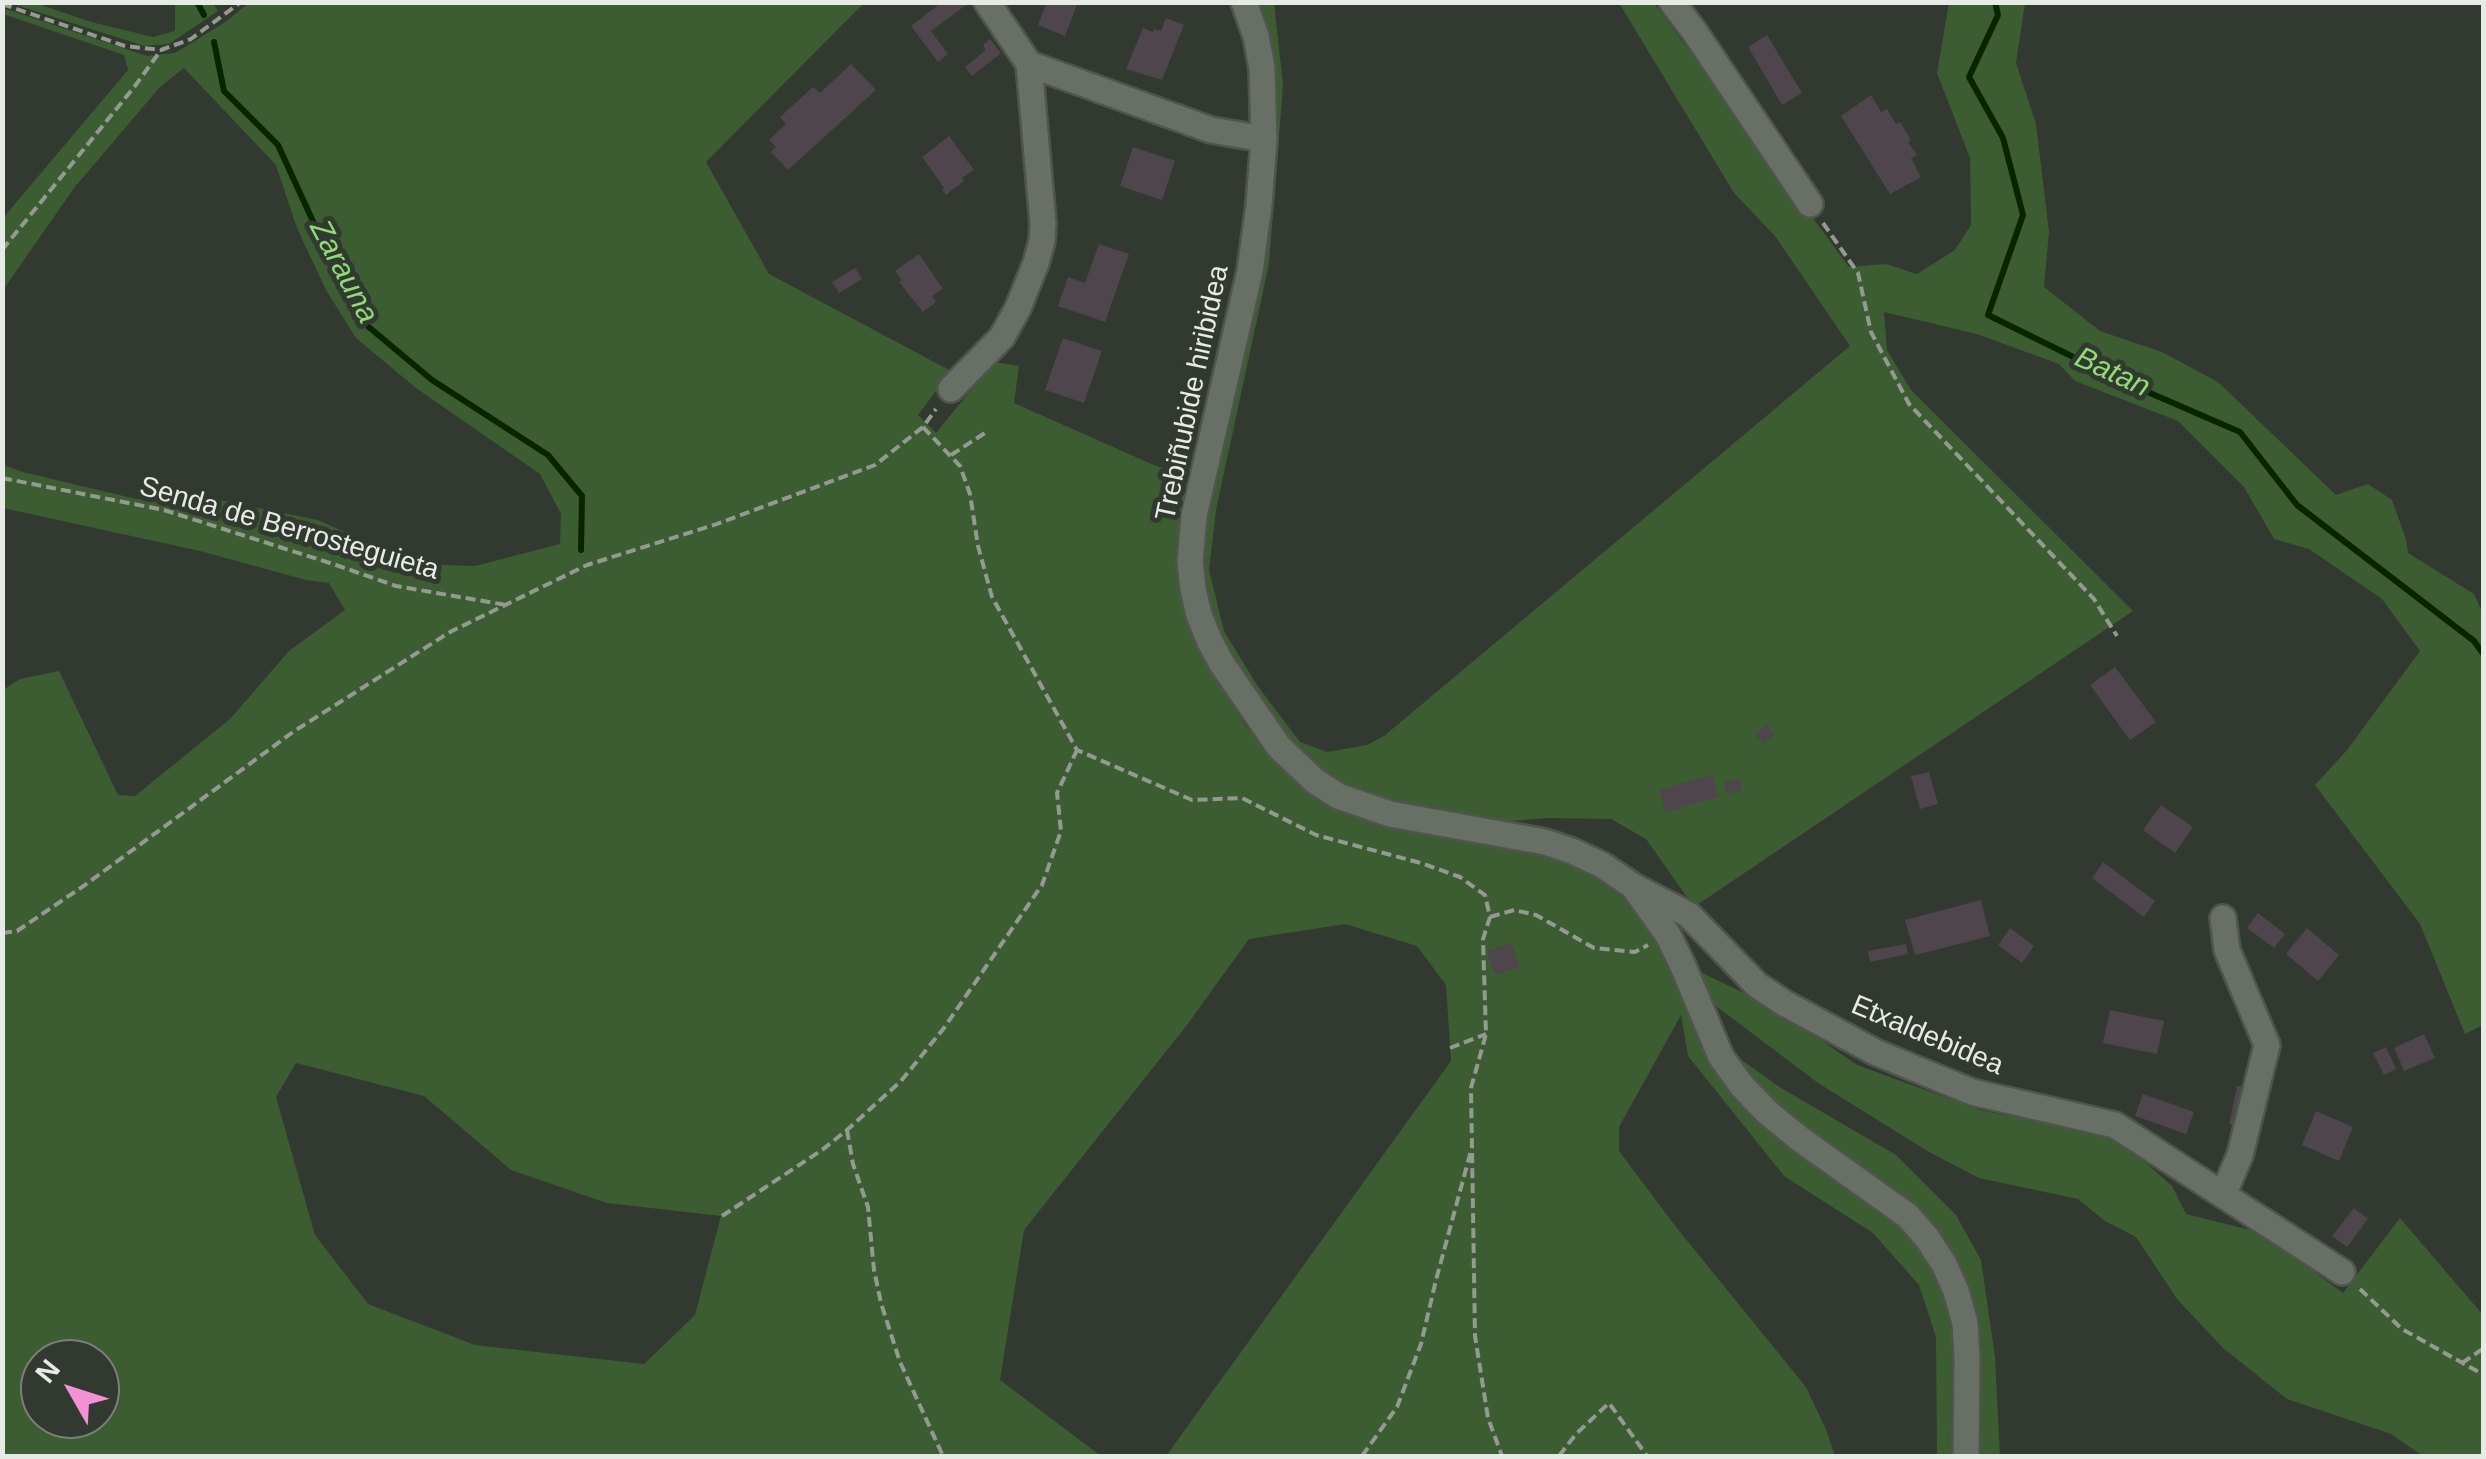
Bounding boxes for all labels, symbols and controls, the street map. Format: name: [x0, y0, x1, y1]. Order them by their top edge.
water label: Zarauna: [301, 214, 385, 330]
street label: Trebiñubide hiribidea: [1149, 262, 1237, 524]
water label: Batan: [2069, 340, 2155, 406]
street label: Senda de Berrosteguieta: [135, 470, 443, 588]
street label: Etxaldebidea: [1846, 989, 2008, 1083]
north arrow: [20, 1339, 120, 1439]
text: N: [29, 1353, 66, 1389]

